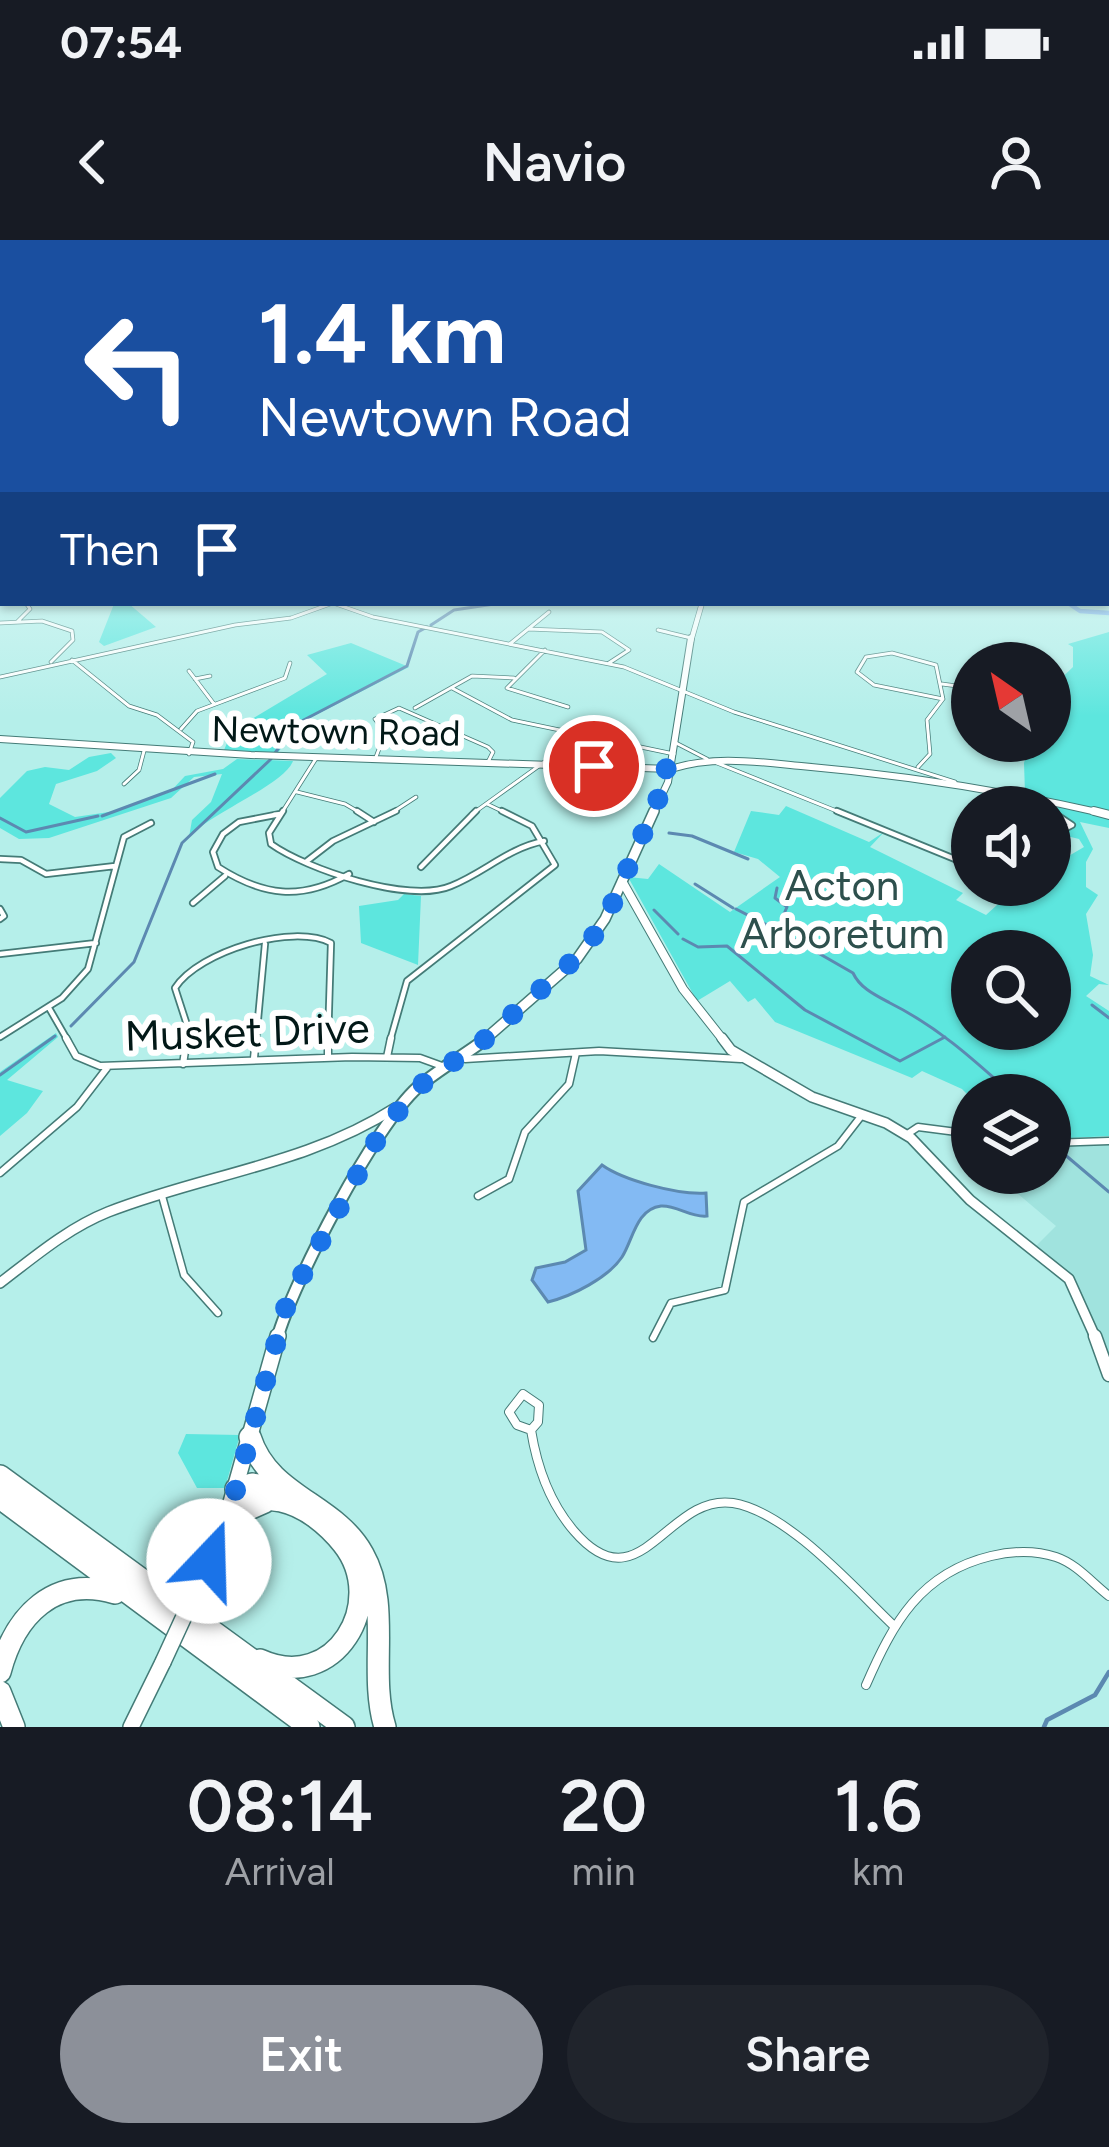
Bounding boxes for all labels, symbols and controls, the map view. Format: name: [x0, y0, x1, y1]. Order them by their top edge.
text: 07:54: [60, 15, 182, 69]
icon: back: [60, 129, 126, 195]
icon: person: [983, 129, 1049, 195]
text: Navio: [483, 130, 626, 195]
text: 1.4 km: [258, 283, 506, 384]
icon: left: [60, 288, 216, 444]
text: Newtown Road: [258, 385, 632, 450]
icon: arrive: [184, 516, 250, 582]
text: Then: [60, 522, 160, 576]
north arrow: [951, 642, 1071, 762]
map controls: [951, 642, 1071, 1194]
street label: Newtown Road: [211, 707, 461, 755]
pin: [543, 715, 645, 817]
icon: arrive: [561, 733, 627, 799]
button: sound: [951, 786, 1071, 906]
park label: Acton Arboretum: [740, 860, 944, 959]
button: search: [951, 930, 1071, 1050]
street label: Musket Drive: [124, 1002, 370, 1062]
button: layers: [951, 1074, 1071, 1194]
position arrow: [146, 1498, 272, 1624]
text: 08:14: [187, 1763, 373, 1849]
text: 20: [560, 1763, 647, 1849]
text: 1.6: [834, 1763, 922, 1849]
text: Arrival: [225, 1848, 335, 1895]
text: min: [572, 1848, 636, 1895]
text: km: [852, 1848, 904, 1895]
button: Exit: [60, 1985, 543, 2123]
button: Share: [567, 1985, 1049, 2123]

